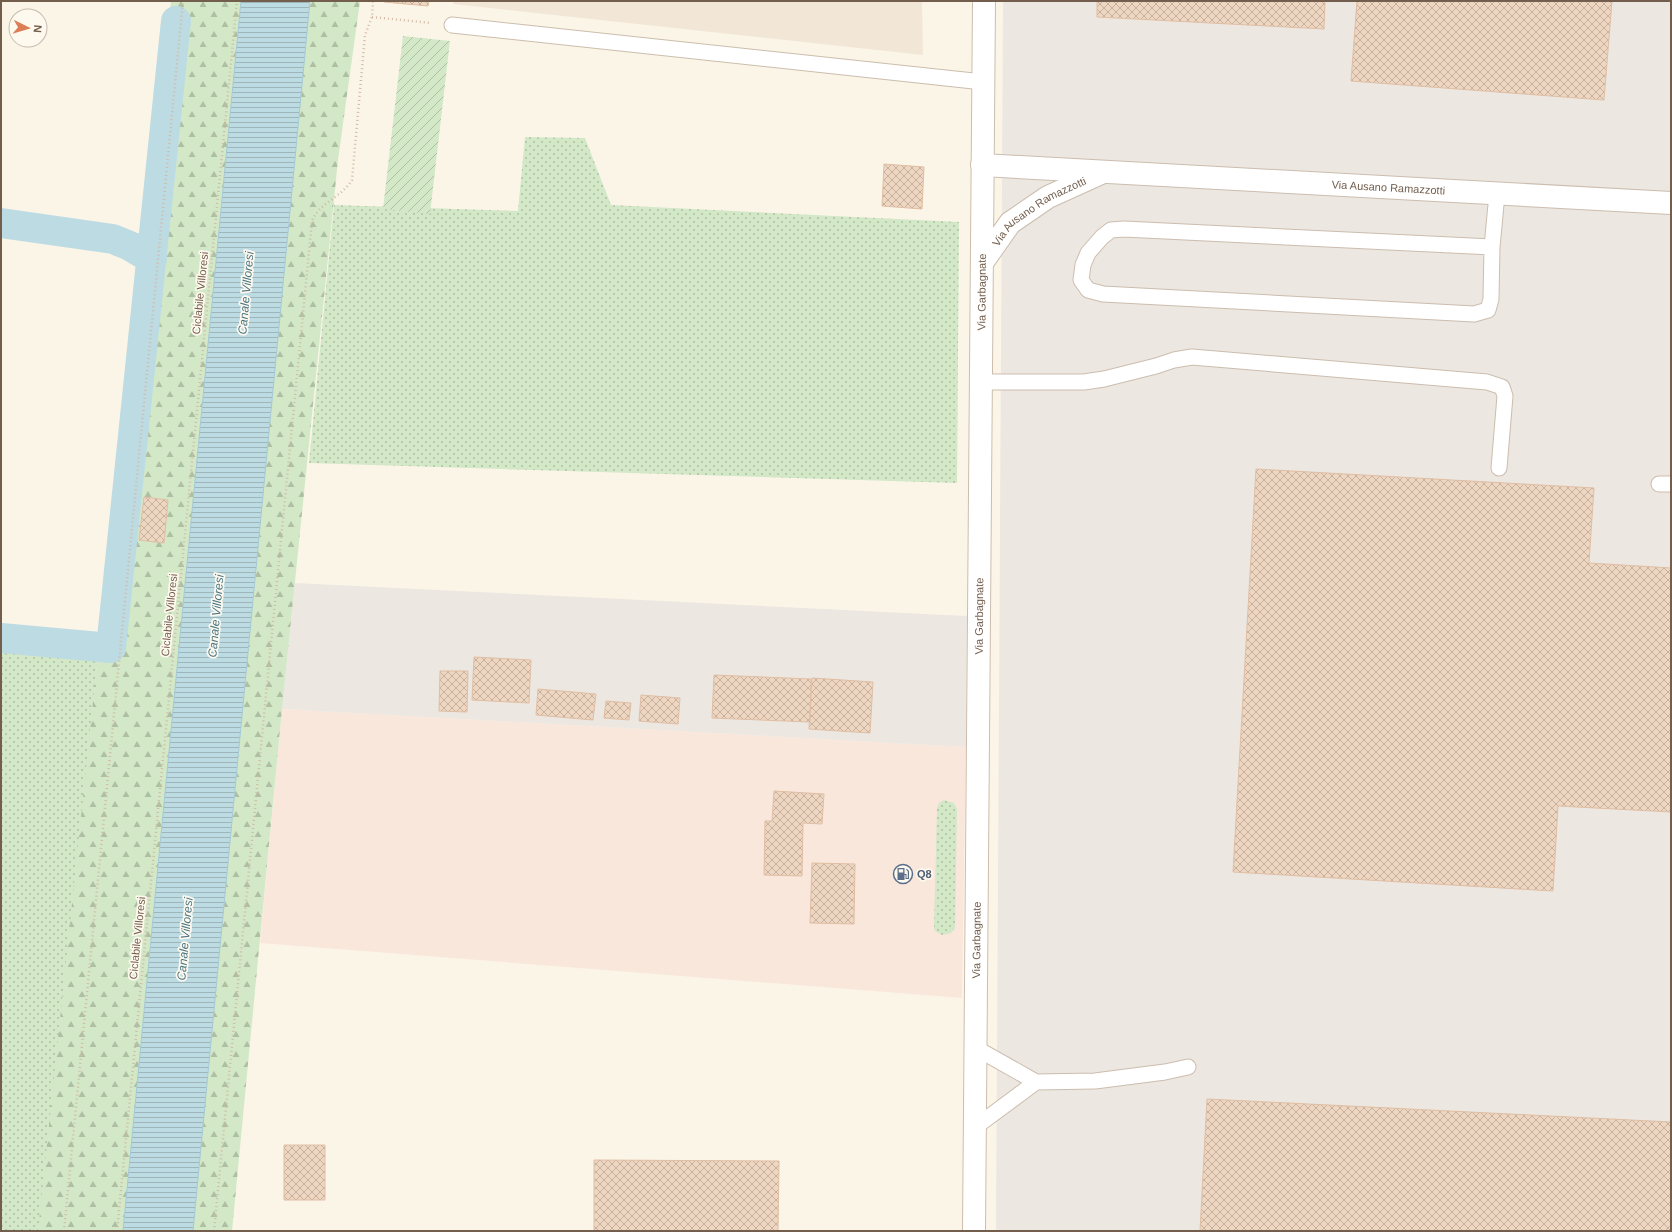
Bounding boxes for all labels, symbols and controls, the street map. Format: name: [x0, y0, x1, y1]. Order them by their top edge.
north arrow: [8, 8, 48, 48]
text: N: [32, 24, 44, 33]
street label: Via Ausano Ramazzotti: [990, 175, 1088, 248]
street label: Via Ausano Ramazzotti: [1331, 178, 1445, 197]
street label: Ciclabile Villoresi: [190, 251, 210, 335]
water label: Canale Villoresi: [235, 251, 257, 335]
street label: Via Garbagnate: [975, 254, 988, 331]
street label: Ciclabile Villoresi: [159, 573, 179, 657]
water label: Canale Villoresi: [205, 574, 227, 658]
street label: Via Garbagnate: [973, 577, 985, 655]
fuel station icon: Q8: [892, 863, 914, 885]
place label: Q8: [917, 868, 932, 880]
street label: Ciclabile Villoresi: [127, 896, 147, 980]
water label: Canale Villoresi: [174, 897, 196, 981]
street label: Via Garbagnate: [970, 901, 983, 979]

